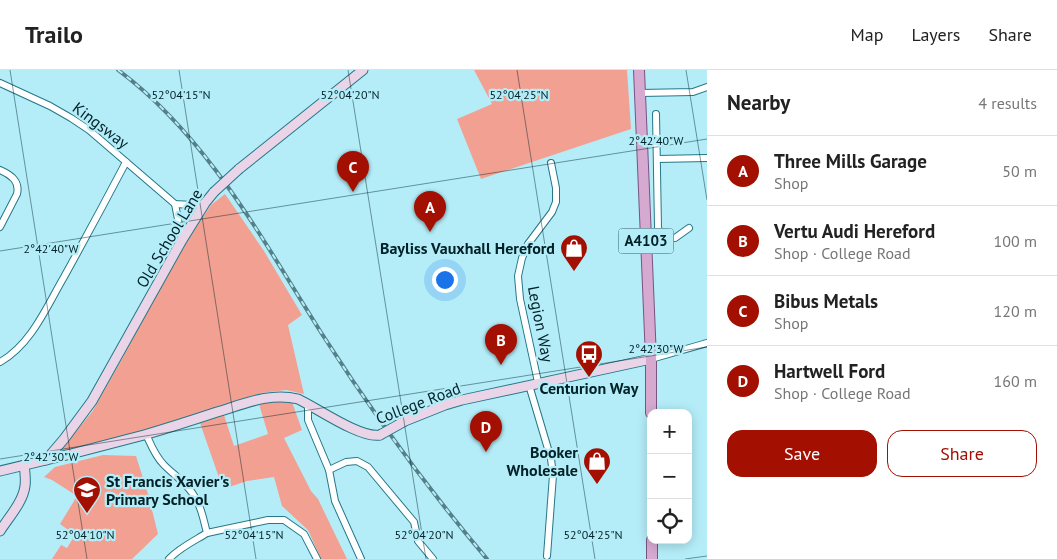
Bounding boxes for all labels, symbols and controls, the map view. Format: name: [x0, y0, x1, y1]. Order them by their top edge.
text: Trailo: [25, 19, 83, 50]
text: Map: [851, 23, 883, 46]
text: Layers: [911, 23, 960, 46]
text: Share: [988, 23, 1032, 46]
text: 52°04'15"N: [151, 87, 211, 102]
text: 52°04'20"N: [320, 87, 380, 102]
text: 52°04'25"N: [489, 87, 549, 102]
text: Nearby: [727, 89, 790, 116]
text: 4 results: [978, 93, 1037, 113]
street label: Kingsway: [69, 97, 134, 153]
text: 2°42'40"W: [629, 133, 683, 148]
text: Three Mills Garage: [774, 149, 927, 173]
pin: C: [337, 151, 369, 192]
text: A: [738, 161, 748, 181]
text: 50 m: [1002, 161, 1037, 181]
text: Shop: [774, 173, 808, 193]
street label: Old School Lane: [132, 185, 206, 291]
pin: A: [414, 191, 446, 232]
text: Vertu Audi Hereford: [774, 219, 935, 243]
road number: A4103: [618, 228, 674, 254]
text: B: [738, 231, 748, 251]
text: 100 m: [994, 231, 1037, 251]
shop icon: Bayliss Vauxhall Hereford: [559, 233, 589, 272]
place label: Bayliss Vauxhall Hereford: [380, 238, 555, 258]
text: 2°42'40"W: [24, 241, 78, 256]
text: Shop · College Road: [774, 243, 911, 263]
your location: [432, 267, 458, 293]
street label: Legion Way: [524, 284, 558, 364]
text: Bibus Metals: [774, 289, 878, 313]
text: C: [739, 301, 747, 321]
text: 120 m: [994, 301, 1037, 321]
text: Shop: [774, 313, 808, 333]
pin: B: [485, 324, 517, 365]
bus stop icon: Centurion Way: [574, 339, 604, 378]
text: 2°42'30"W: [629, 341, 683, 356]
text: Hartwell Ford: [774, 359, 885, 383]
text: D: [738, 371, 748, 391]
text: 160 m: [994, 371, 1037, 391]
street label: College Road: [373, 378, 463, 428]
place label: Centurion Way: [540, 378, 639, 398]
text: Shop · College Road: [774, 383, 911, 403]
map controls: [647, 409, 692, 544]
button: +: [647, 409, 692, 454]
pin: D: [470, 411, 502, 452]
button: Save: [727, 430, 877, 477]
button: Share: [887, 430, 1037, 477]
place label: Booker Wholesale: [507, 442, 578, 480]
shop icon: Booker Wholesale: [582, 446, 612, 485]
text: 2°42'30"W: [24, 449, 78, 464]
button: −: [647, 454, 692, 499]
place label: St Francis Xavier's Primary School: [106, 471, 229, 509]
school or university icon: St Francis Xavier's Primary School: [72, 475, 102, 514]
button: locate: [647, 499, 692, 544]
text: 52°04'10"N: [55, 527, 115, 542]
text: 52°04'15"N: [224, 527, 284, 542]
text: 52°04'20"N: [394, 527, 454, 542]
text: 52°04'25"N: [563, 527, 623, 542]

